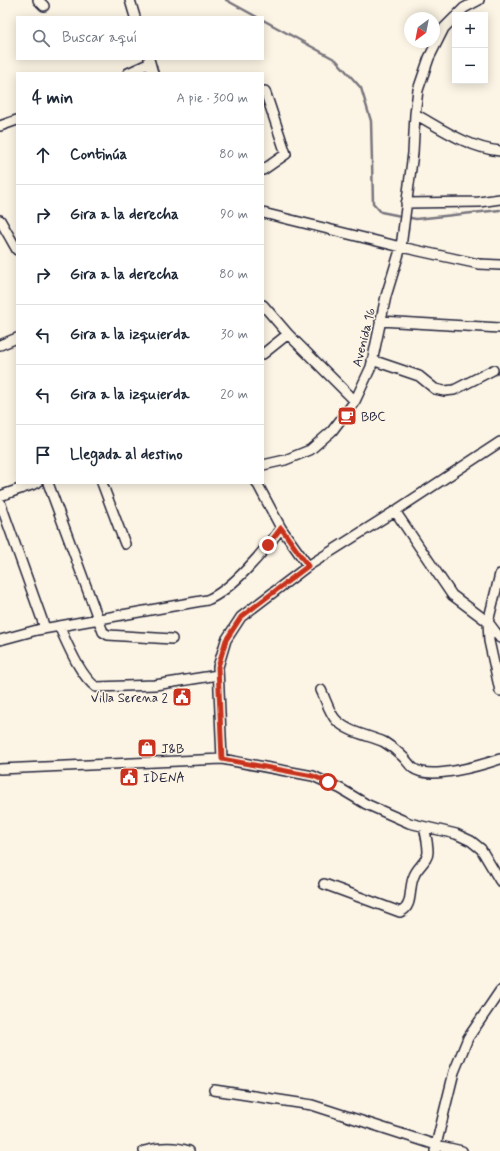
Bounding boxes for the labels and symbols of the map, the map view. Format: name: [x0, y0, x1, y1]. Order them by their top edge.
north arrow: [404, 12, 440, 48]
street label: Avenida 16: [349, 306, 380, 369]
cafe icon: BBC: [336, 405, 358, 427]
place label: BBC: [361, 409, 386, 426]
route end: [259, 536, 277, 554]
public building icon: Villa Serena 2: [171, 686, 193, 708]
place label: Villa Serena 2: [91, 690, 169, 707]
shop icon: J&B: [136, 737, 158, 759]
place label: J&B: [161, 741, 184, 758]
public building icon: IDENA: [118, 766, 140, 788]
place label: IDENA: [143, 770, 185, 787]
route start: [319, 773, 337, 791]

